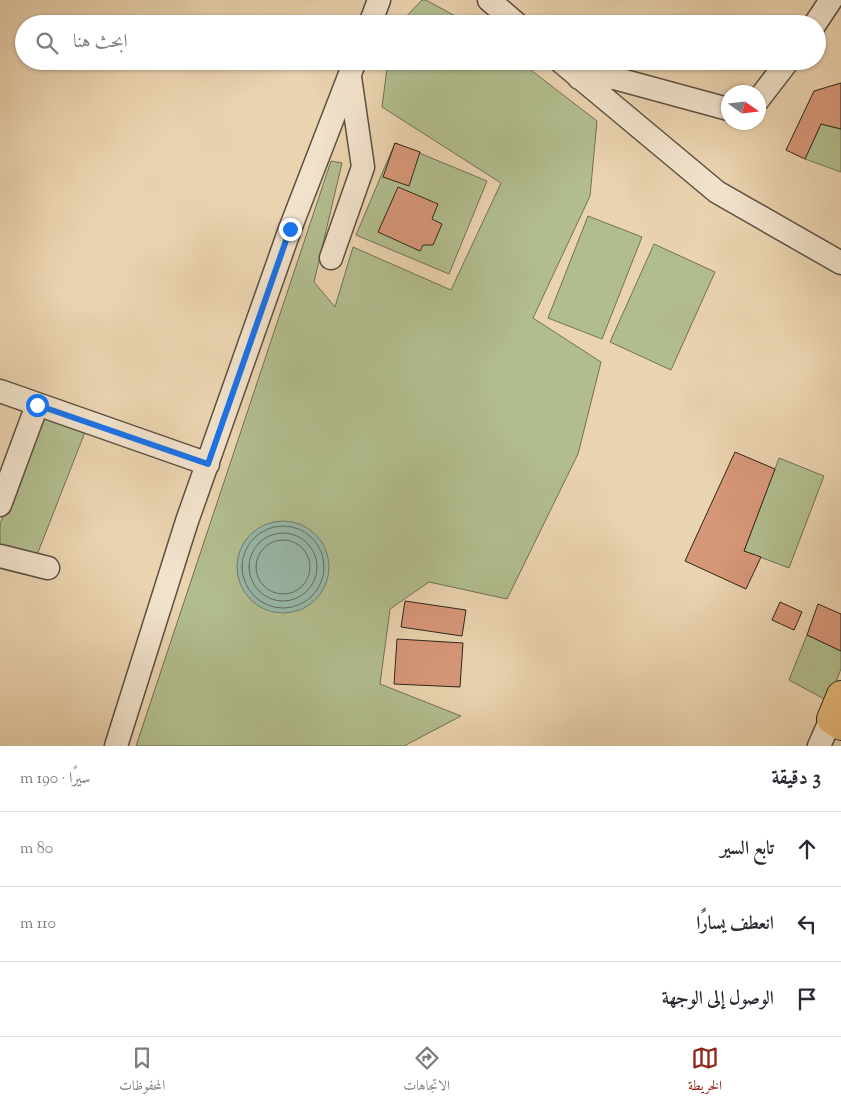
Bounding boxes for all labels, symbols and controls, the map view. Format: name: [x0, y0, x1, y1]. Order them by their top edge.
search box: [15, 15, 826, 70]
icon: search: [33, 29, 61, 57]
text: ابحث هنا: [73, 29, 128, 56]
north arrow: [721, 85, 766, 130]
route end: [279, 218, 302, 241]
route start: [26, 394, 49, 417]
text: 3 دقيقة: [771, 764, 821, 794]
text: سيرًا · 190 m: [20, 768, 90, 791]
icon: ahead: [793, 835, 821, 863]
text: تابع السير: [720, 836, 774, 863]
text: 80 m: [20, 838, 53, 861]
icon: left: [793, 910, 821, 938]
text: انعطف يسارًا: [696, 911, 774, 938]
text: 110 m: [20, 913, 56, 936]
icon: arrive: [793, 985, 821, 1013]
text: الوصول إلى الوجهة: [662, 986, 774, 1013]
tab: المحفوظات: [119, 1044, 165, 1099]
tab: الاتجاهات: [403, 1044, 450, 1099]
tab: الخريطة: [688, 1044, 722, 1099]

